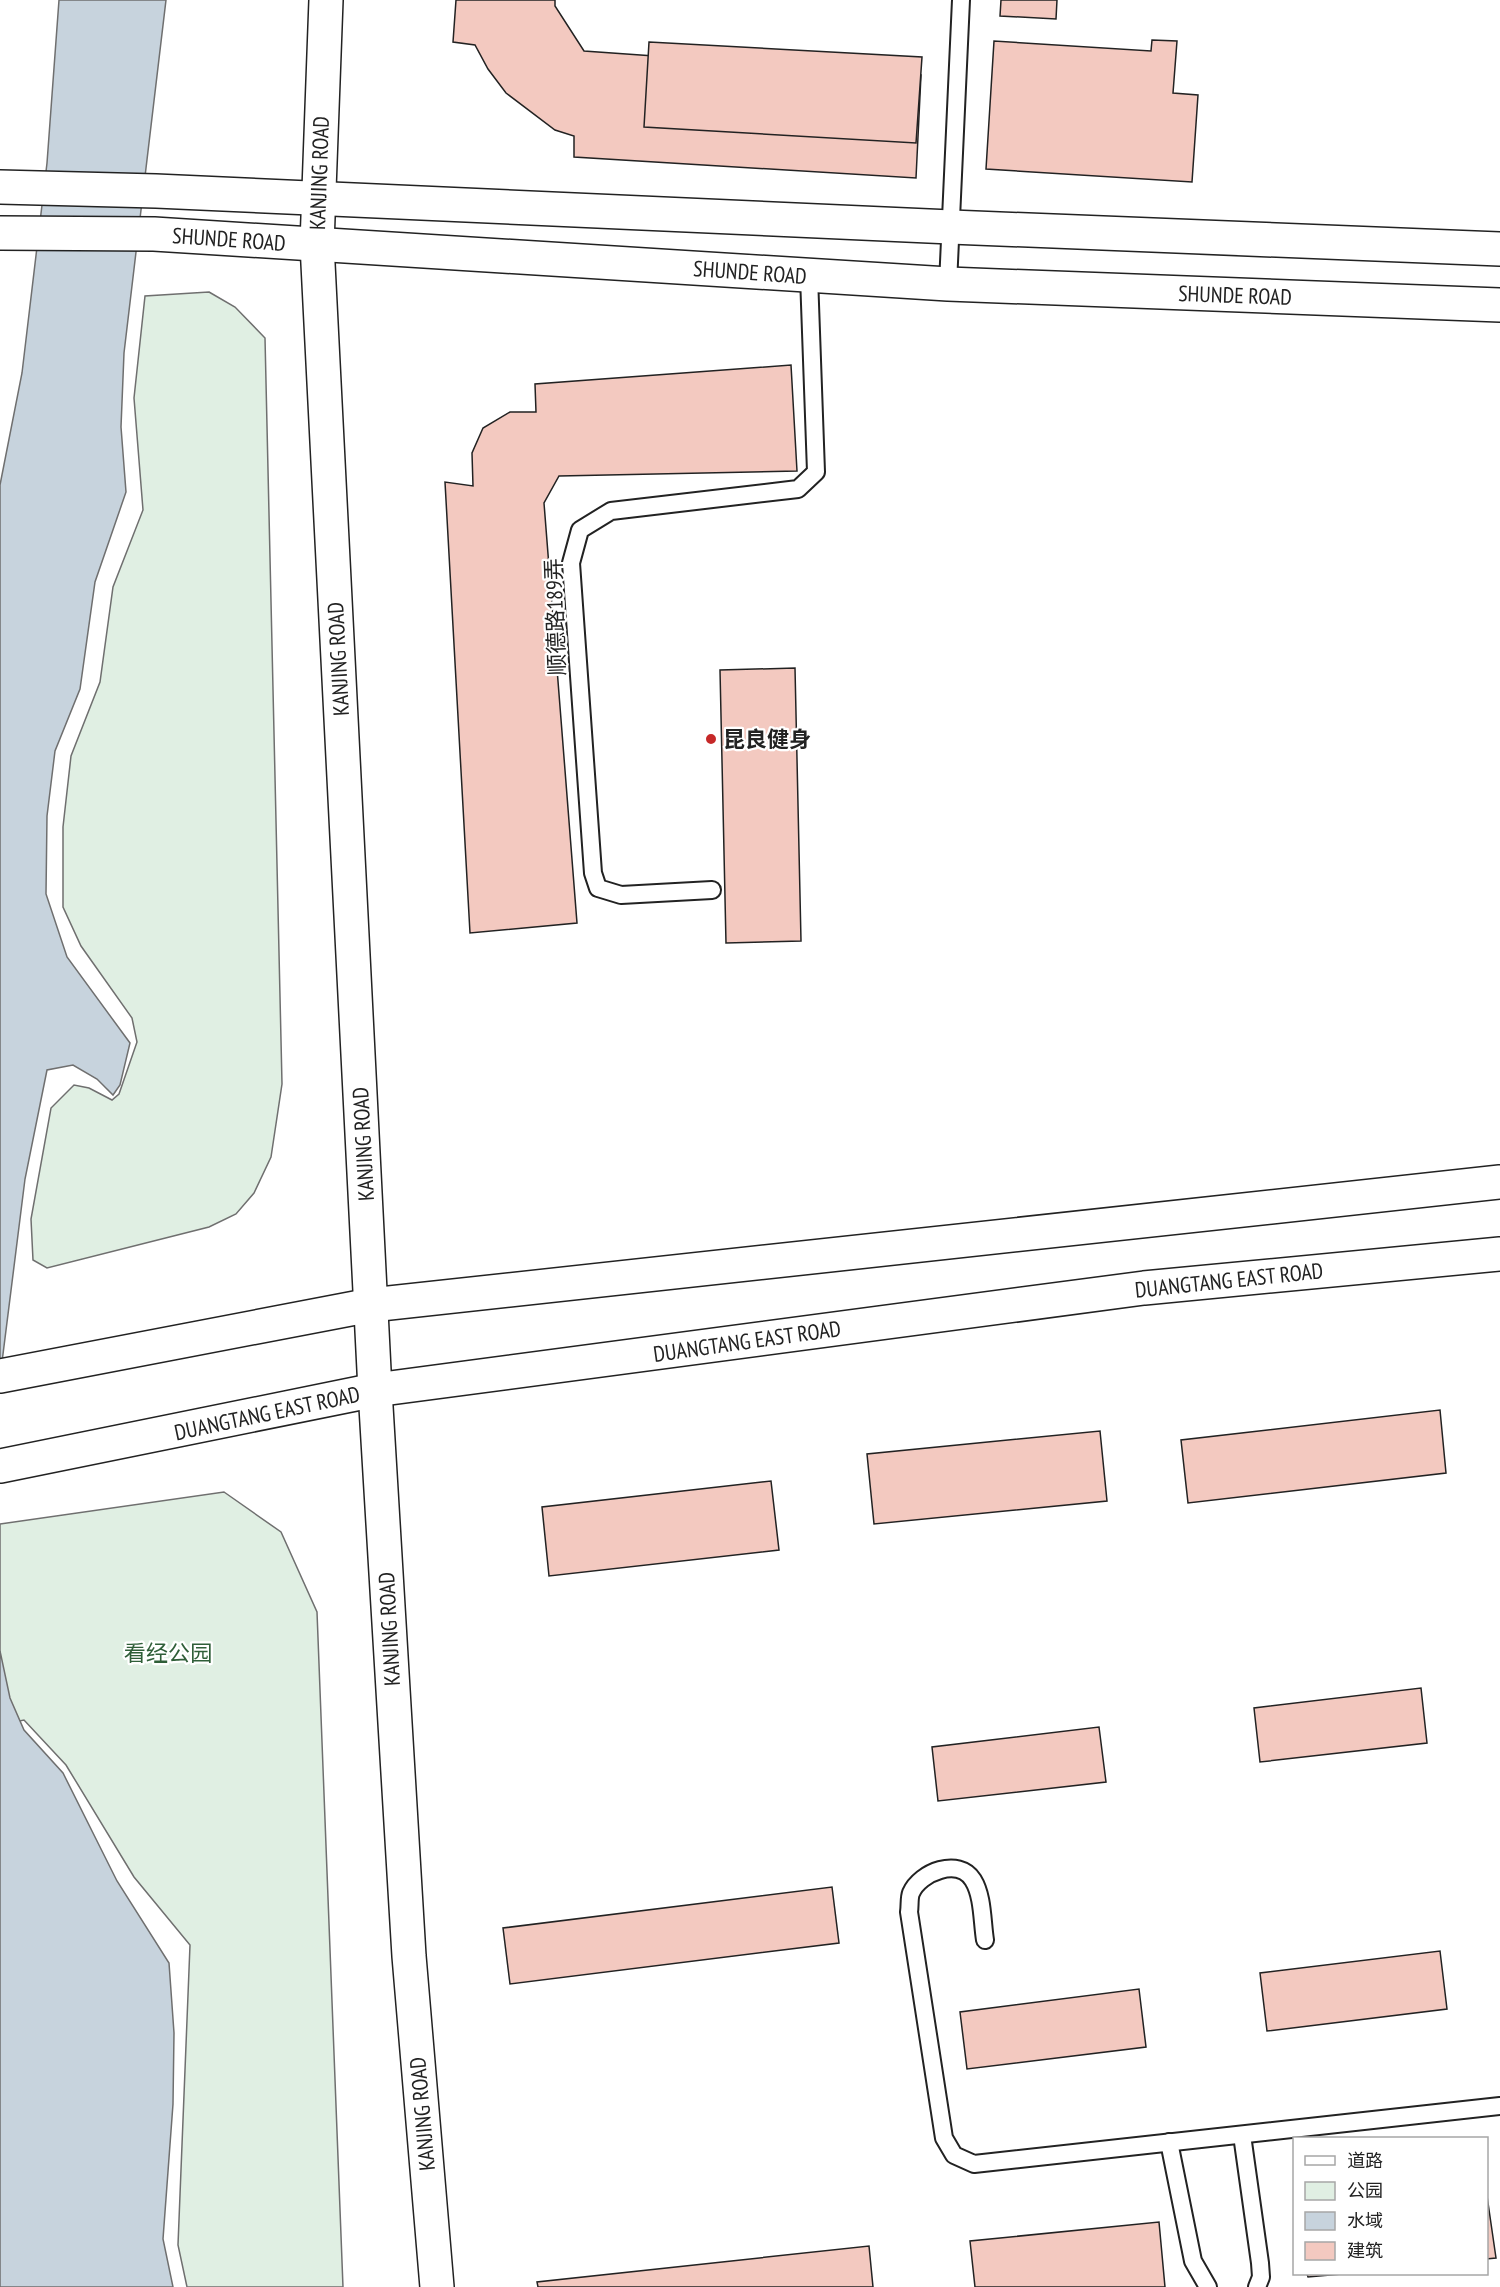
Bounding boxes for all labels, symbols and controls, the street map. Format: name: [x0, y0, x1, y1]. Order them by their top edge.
street label: KANJING ROAD: [303, 116, 335, 230]
street label: SHUNDE ROAD: [171, 221, 287, 257]
street label: SHUNDE ROAD: [692, 254, 808, 290]
street label: SHUNDE ROAD: [1178, 279, 1292, 311]
street label: 顺德路189弄: [539, 558, 571, 676]
street label: KANJING ROAD: [321, 601, 355, 717]
place label: 昆良健身: [723, 725, 811, 753]
marker: 昆良健身: [704, 732, 718, 746]
street label: KANJING ROAD: [346, 1086, 380, 1202]
street label: DUANGTANG EAST ROAD: [1134, 1256, 1324, 1304]
street label: DUANGTANG EAST ROAD: [651, 1314, 843, 1368]
street label: DUANGTANG EAST ROAD: [172, 1380, 362, 1446]
street label: KANJING ROAD: [372, 1571, 406, 1687]
park label: 看经公园: [124, 1639, 212, 1667]
street label: KANJING ROAD: [403, 2056, 441, 2172]
legend: [1293, 2137, 1488, 2275]
text: 道路: [1347, 2149, 1383, 2172]
text: 公园: [1347, 2179, 1383, 2202]
text: 水域: [1347, 2209, 1383, 2232]
text: 建筑: [1347, 2239, 1383, 2262]

